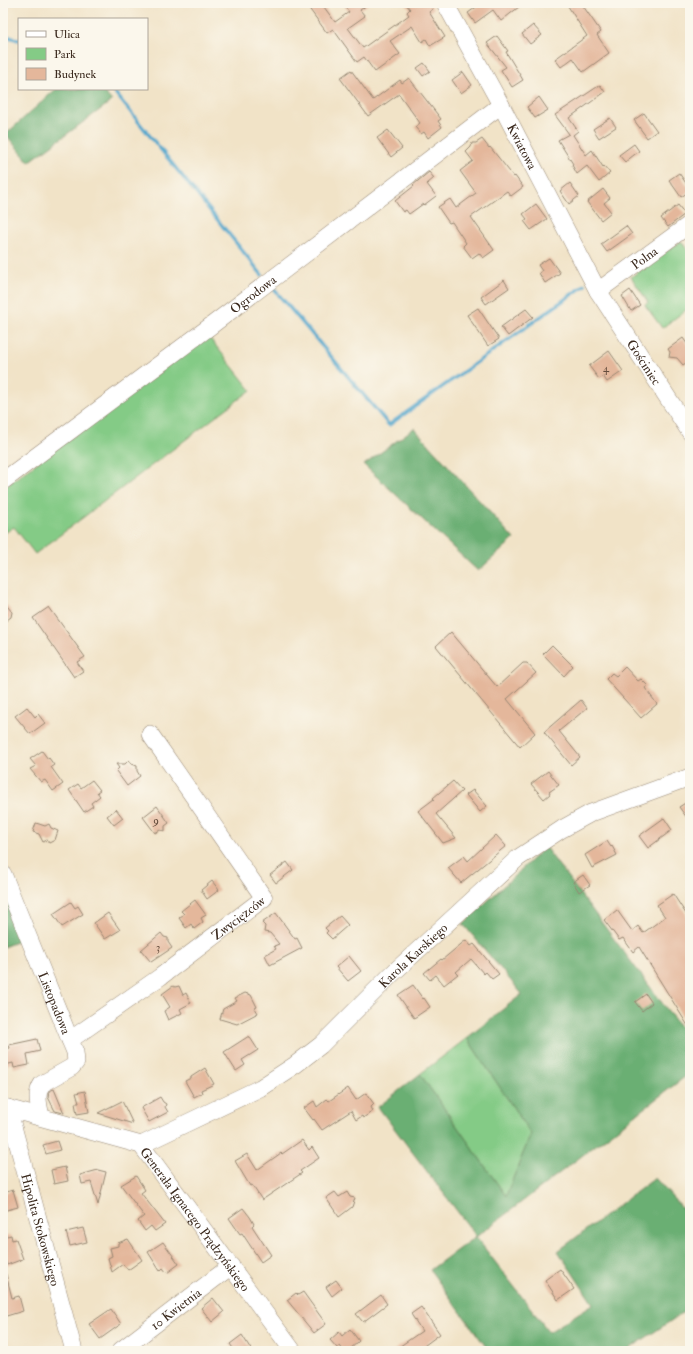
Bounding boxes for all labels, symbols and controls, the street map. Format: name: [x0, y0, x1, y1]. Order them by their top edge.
legend: [18, 18, 148, 90]
text: Ulica: [54, 27, 81, 42]
text: Park: [54, 47, 76, 62]
text: Budynek: [54, 67, 96, 82]
street label: Kwiatowa: [503, 121, 540, 173]
street label: Polna: [628, 243, 662, 273]
street label: Ogrodowa: [227, 272, 280, 317]
street label: Gościniec: [623, 337, 664, 388]
house number: 4: [603, 362, 610, 375]
house number: 9: [152, 814, 159, 827]
street label: Zwycięzców: [209, 892, 269, 944]
street label: Karola Karskiego: [376, 920, 451, 992]
house number: 3: [156, 941, 160, 954]
street label: Listopadowa: [34, 970, 74, 1037]
street label: Generała Ignacego Prądzyńskiego: [136, 1144, 253, 1295]
street label: Hipolita Stokowskiego: [17, 1172, 63, 1288]
street label: 10 Kwietnia: [148, 1284, 205, 1334]

